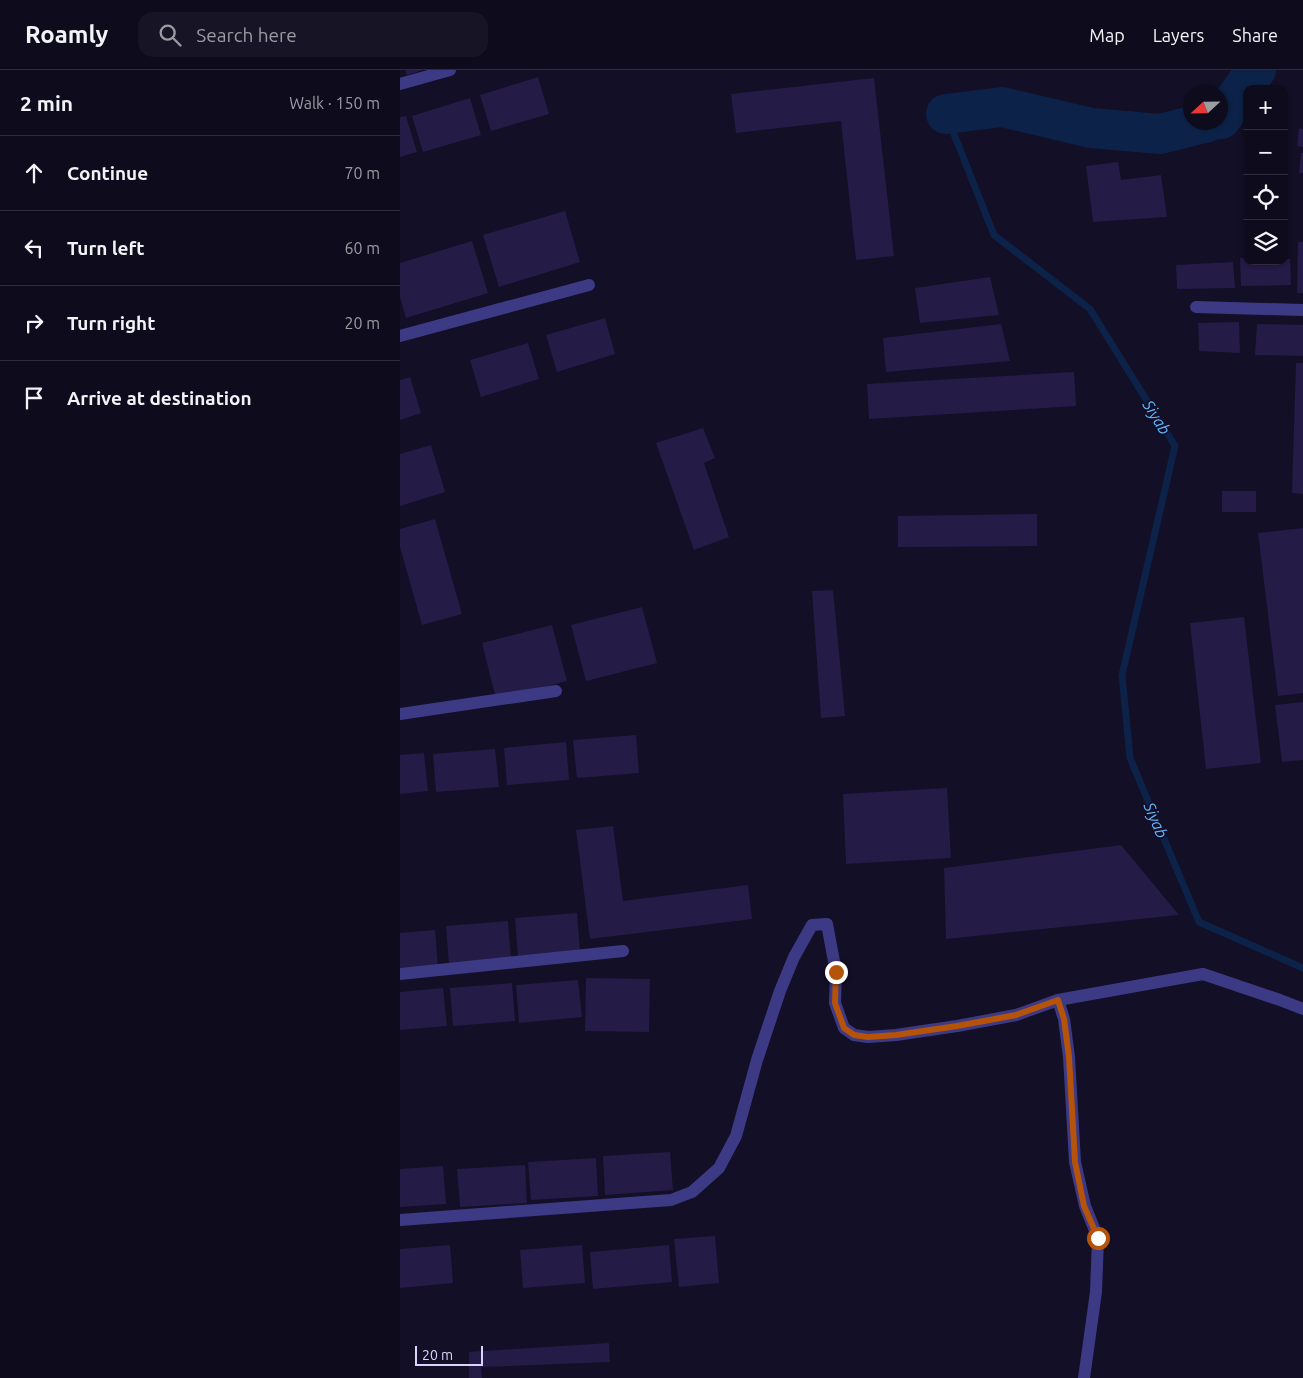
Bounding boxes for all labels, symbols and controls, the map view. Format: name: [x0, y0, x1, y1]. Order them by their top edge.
search box: [138, 12, 488, 57]
text: Roamly: [25, 21, 108, 48]
icon: search: [156, 21, 184, 49]
text: Search here: [196, 24, 297, 46]
text: Map: [1089, 25, 1125, 45]
text: Layers: [1153, 25, 1204, 45]
text: Share: [1232, 25, 1278, 45]
north arrow: [1183, 85, 1228, 130]
map controls: [1243, 85, 1288, 265]
button: +: [1243, 85, 1288, 130]
text: 2 min: [20, 91, 73, 115]
text: Walk · 150 m: [289, 94, 380, 112]
button: −: [1243, 130, 1288, 175]
icon: ahead: [20, 159, 48, 187]
text: Continue: [67, 162, 148, 184]
text: 70 m: [344, 164, 380, 182]
button: locate: [1243, 175, 1288, 220]
button: layers: [1243, 220, 1288, 265]
icon: left: [20, 234, 48, 262]
text: Turn left: [67, 237, 145, 259]
text: 60 m: [344, 239, 380, 257]
icon: right: [20, 309, 48, 337]
text: Turn right: [67, 312, 155, 334]
text: 20 m: [344, 314, 380, 332]
icon: arrive: [20, 384, 48, 412]
text: Arrive at destination: [67, 387, 252, 409]
water label: Siyab: [1139, 396, 1175, 438]
water label: Siyab: [1140, 799, 1172, 841]
route end: [825, 961, 848, 984]
route start: [1087, 1227, 1110, 1250]
scale bar: [415, 1343, 482, 1366]
text: 20 m: [422, 1347, 453, 1363]

